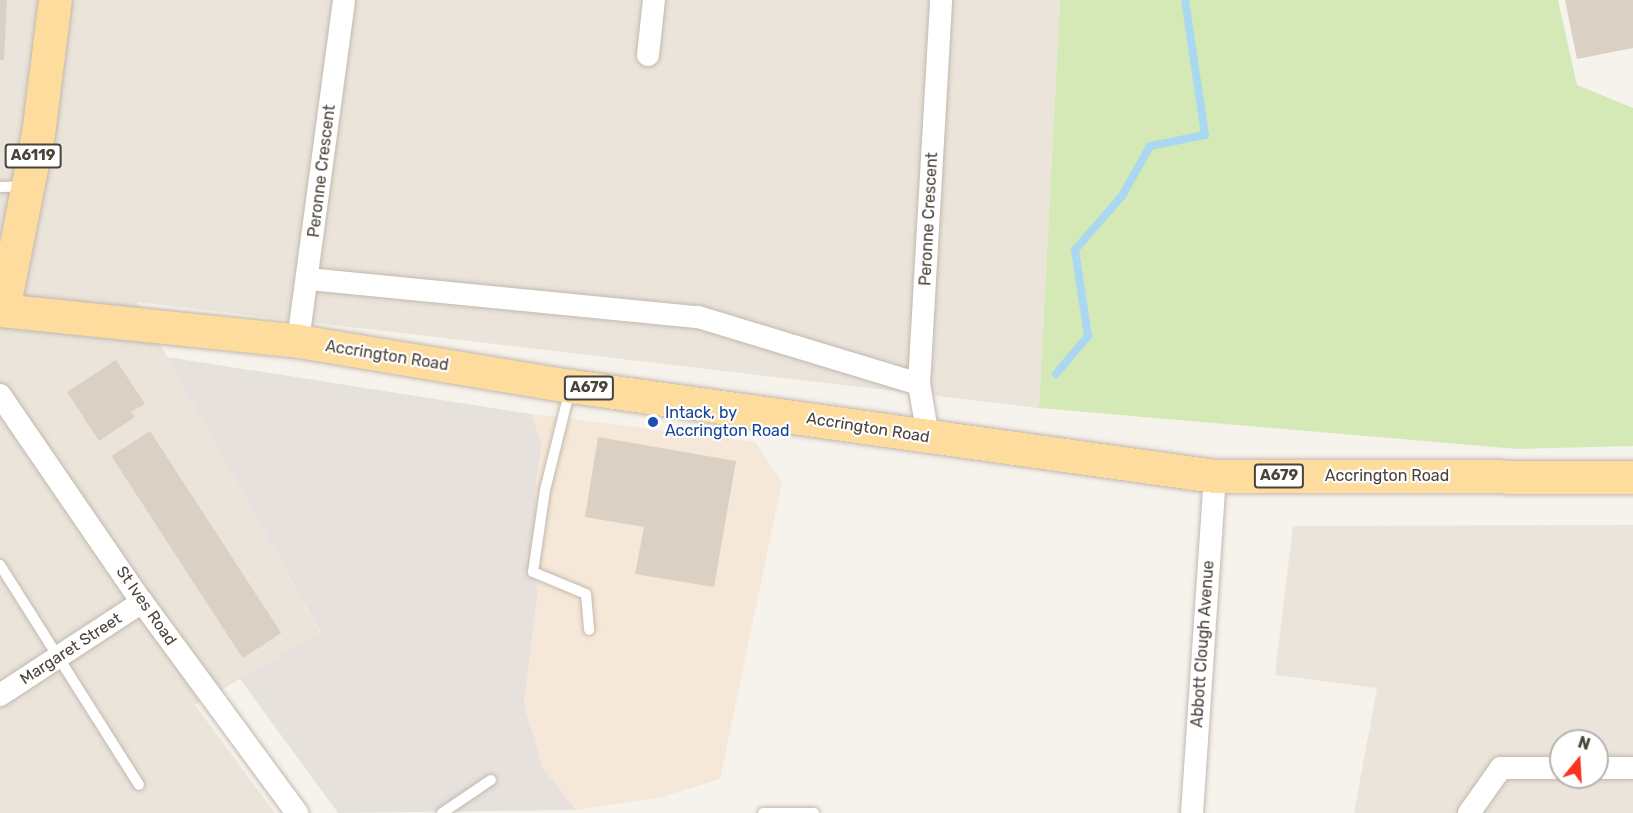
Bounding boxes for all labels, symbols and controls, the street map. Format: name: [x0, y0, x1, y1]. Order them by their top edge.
street label: Peronne Crescent: [304, 103, 340, 239]
road number: A6119: [4, 144, 62, 168]
street label: Peronne Crescent: [916, 152, 942, 286]
street label: Accrington Road: [324, 337, 450, 375]
road number: A679: [564, 376, 614, 400]
place label: Intack, by Accrington Road: [665, 403, 789, 441]
street label: Accrington Road: [805, 409, 931, 447]
marker: Intack, by Accrington Road: [646, 415, 660, 429]
road number: A679: [1254, 464, 1304, 488]
street label: Accrington Road: [1325, 466, 1449, 486]
street label: Abbott Clough Avenue: [1188, 560, 1218, 728]
street label: St Ives Road: [112, 563, 180, 649]
street label: Margaret Street: [17, 609, 125, 689]
north arrow: [1549, 729, 1609, 789]
text: N: [1576, 732, 1593, 754]

